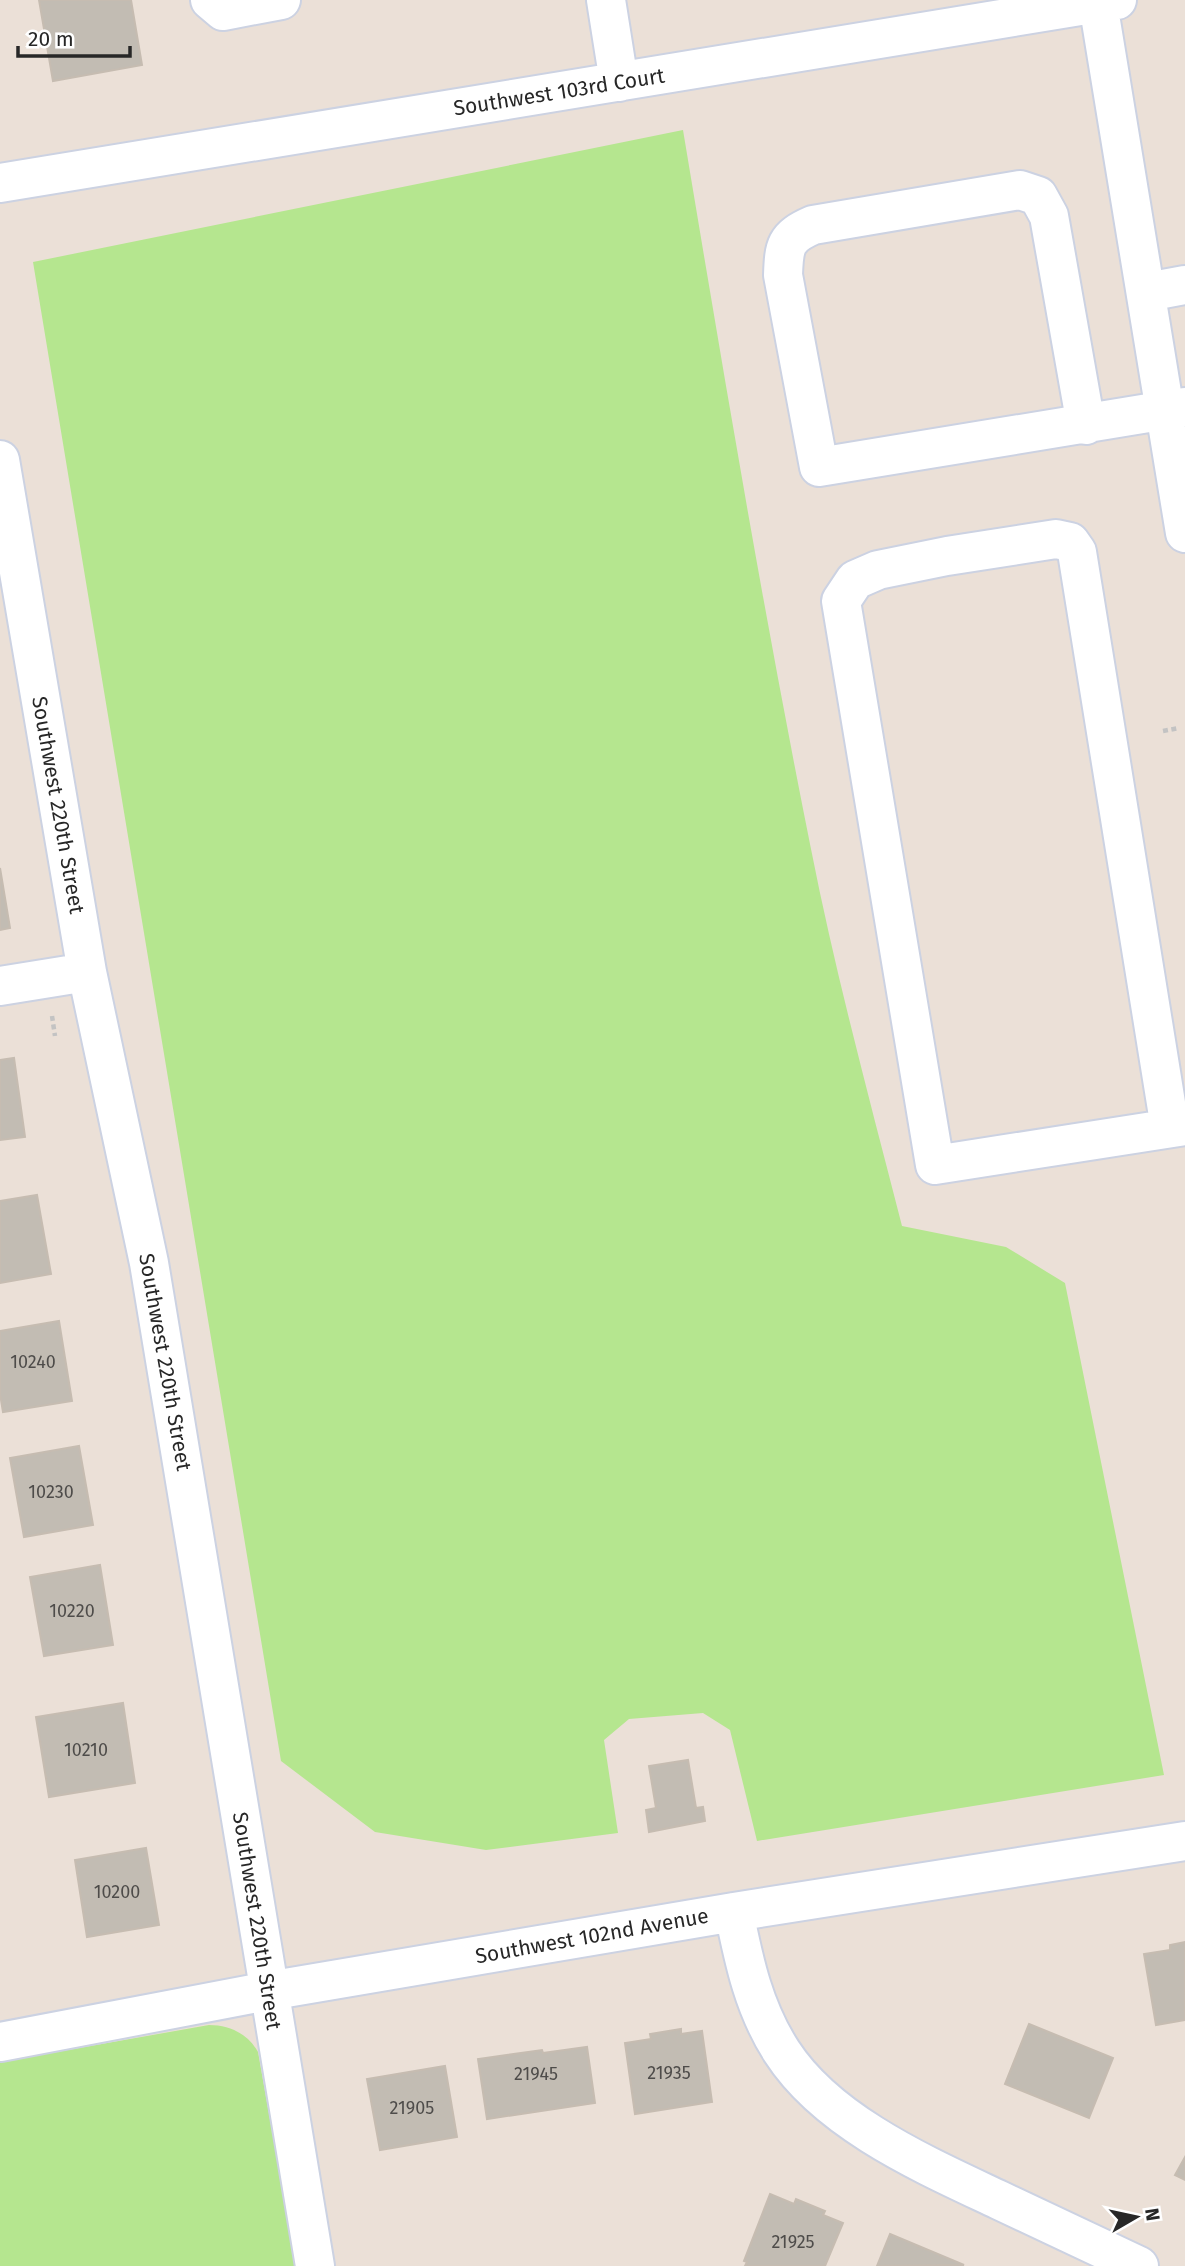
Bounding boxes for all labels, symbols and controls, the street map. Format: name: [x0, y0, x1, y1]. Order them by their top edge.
scale bar: [18, 14, 130, 58]
text: 20 m: [28, 26, 74, 52]
street label: Southwest 103rd Court: [452, 62, 667, 122]
street label: Southwest 220th Street: [26, 694, 90, 916]
street label: Southwest 220th Street: [133, 1251, 197, 1473]
house number: 10240: [10, 1351, 56, 1373]
house number: 10230: [28, 1481, 74, 1503]
house number: 10220: [49, 1600, 95, 1622]
house number: 10210: [64, 1739, 108, 1761]
street label: Southwest 220th Street: [227, 1810, 287, 2032]
house number: 10200: [94, 1881, 140, 1903]
street label: Southwest 102nd Avenue: [473, 1903, 711, 1969]
house number: 21935: [647, 2062, 691, 2084]
house number: 21945: [514, 2063, 558, 2085]
house number: 21905: [390, 2097, 434, 2119]
north arrow: [1101, 2182, 1171, 2252]
text: N: [1140, 2206, 1165, 2222]
house number: 21925: [771, 2231, 815, 2253]

